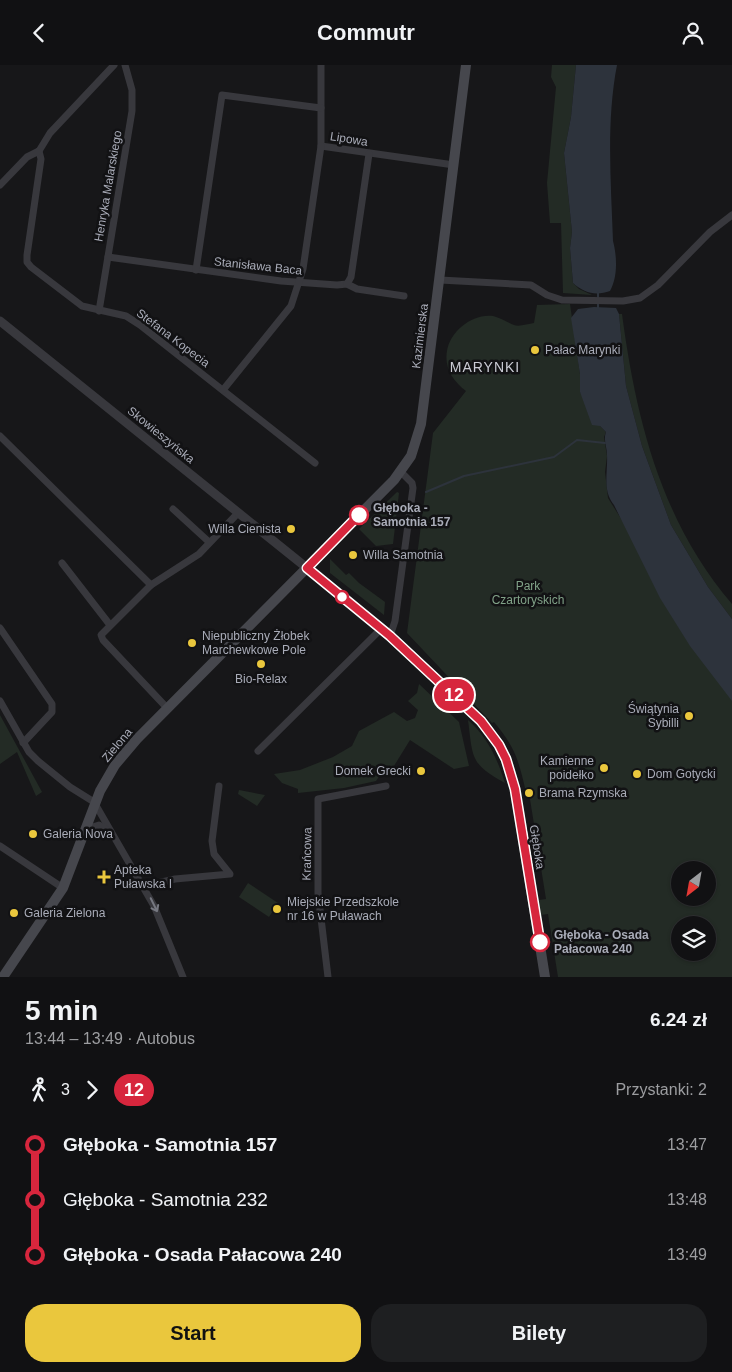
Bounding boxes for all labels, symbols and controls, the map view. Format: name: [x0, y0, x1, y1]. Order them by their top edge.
icon: back: [25, 19, 53, 47]
icon: person: [679, 19, 707, 47]
text: Commutr: [317, 20, 415, 45]
street label: Henryka Malarskiego: [91, 129, 125, 243]
street label: Lipowa: [329, 129, 369, 149]
street label: Stanisława Baca: [213, 254, 303, 278]
street label: Kazimierska: [409, 302, 431, 369]
street label: Stefana Kopecia: [134, 306, 213, 370]
place label: Pałac Marynki: [545, 343, 620, 357]
marker: Pałac Marynki: [529, 344, 541, 356]
district label: MARYNKI: [450, 359, 520, 375]
street label: Skowieszyńska: [125, 404, 198, 466]
place label: Głęboka - Samotnia 157: [373, 501, 451, 529]
marker: Głęboka - Samotnia 157: [349, 505, 369, 525]
place label: Willa Cienista: [208, 522, 281, 536]
marker: Willa Cienista: [285, 523, 297, 535]
place label: Willa Samotnia: [363, 548, 443, 562]
marker: Willa Samotnia: [347, 549, 359, 561]
park label: Park Czartoryskich: [492, 579, 564, 607]
unlabelled marker: [335, 590, 349, 604]
place label: Niepubliczny Żłobek Marchewkowe Pole: [202, 629, 310, 657]
marker: Niepubliczny Żłobek Marchewkowe Pole: [186, 637, 198, 649]
marker: Bio-Relax: [255, 658, 267, 670]
place label: Bio-Relax: [235, 672, 287, 686]
line badge: 12: [432, 679, 476, 711]
text: 12: [444, 685, 464, 705]
place label: Świątynia Sybilli: [628, 701, 679, 730]
marker: Świątynia Sybilli: [683, 710, 695, 722]
street label: Zielona: [99, 725, 135, 765]
place label: Kamienne poidełko: [540, 754, 594, 782]
marker: Kamienne poidełko: [598, 762, 610, 774]
place label: Domek Grecki: [335, 764, 411, 778]
marker: Domek Grecki: [415, 765, 427, 777]
place label: Dom Gotycki: [647, 767, 716, 781]
marker: Dom Gotycki: [631, 768, 643, 780]
place label: Brama Rzymska: [539, 786, 627, 800]
marker: Brama Rzymska: [523, 787, 535, 799]
street label: Głęboka: [527, 824, 547, 870]
place label: Galeria Nova: [43, 827, 113, 841]
street label: Krańcowa: [300, 827, 314, 881]
marker: Galeria Nova: [27, 828, 39, 840]
north arrow: [671, 861, 716, 906]
map controls: [671, 861, 716, 961]
place label: Apteka Puławska I: [114, 863, 172, 891]
marker: Apteka Puławska I: [98, 871, 110, 883]
place label: Miejskie Przedszkole nr 16 w Puławach: [287, 895, 399, 923]
one-way arrow: [149, 897, 159, 912]
marker: Miejskie Przedszkole nr 16 w Puławach: [271, 903, 283, 915]
place label: Galeria Zielona: [24, 906, 106, 920]
marker: Galeria Zielona: [8, 907, 20, 919]
button: layers: [671, 916, 716, 961]
place label: Głęboka - Osada Pałacowa 240: [554, 928, 649, 956]
marker: Głęboka - Osada Pałacowa 240: [530, 932, 550, 952]
text: 5 min: [25, 995, 98, 1026]
text: 6.24 zł: [650, 1009, 707, 1030]
text: 13:44 – 13:49 · Autobus: [25, 1030, 195, 1047]
icon: walk: [25, 1076, 53, 1104]
icon: forward: [78, 1076, 106, 1104]
text: 12: [124, 1080, 144, 1100]
text: 3: [61, 1081, 70, 1098]
text: Przystanki: 2: [615, 1081, 707, 1098]
text: Głęboka - Samotnia 157: [63, 1134, 277, 1155]
text: 13:47: [667, 1136, 707, 1153]
text: Głęboka - Samotnia 232: [63, 1189, 268, 1210]
text: 13:48: [667, 1191, 707, 1208]
text: Głęboka - Osada Pałacowa 240: [63, 1244, 342, 1265]
text: 13:49: [667, 1246, 707, 1263]
button: Start: [25, 1304, 361, 1362]
button: Bilety: [371, 1304, 707, 1362]

